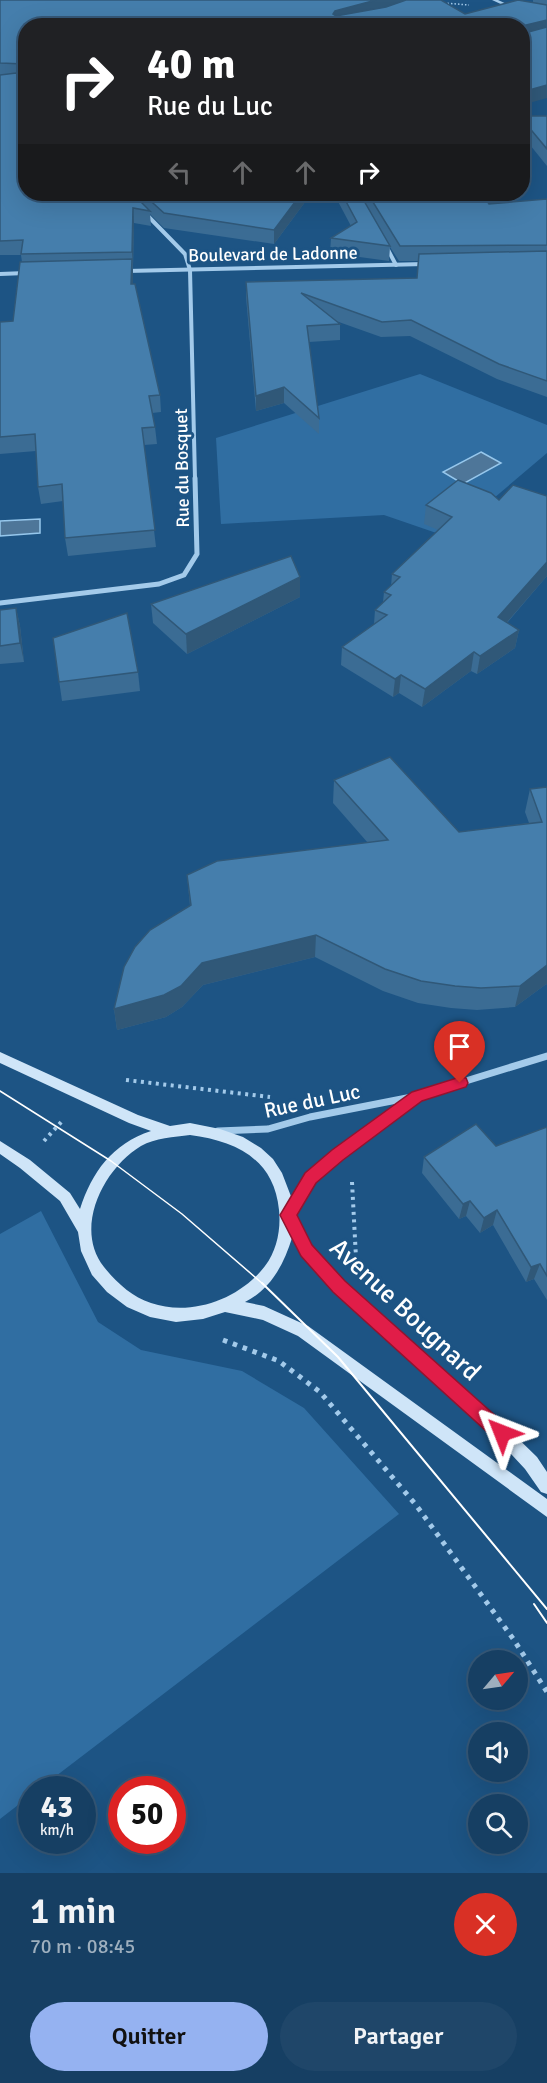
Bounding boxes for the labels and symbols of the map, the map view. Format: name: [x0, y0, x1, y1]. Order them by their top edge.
street label: Boulevard de Ladonne: [188, 242, 358, 266]
street label: Rue du Bosquet: [170, 408, 194, 528]
pin: [434, 1021, 485, 1083]
street label: Rue du Luc: [261, 1078, 363, 1124]
street label: Avenue Bougnard: [323, 1232, 487, 1388]
position arrow: [470, 1401, 534, 1465]
north arrow: [468, 1650, 528, 1710]
speed limit sign: 50: [108, 1776, 186, 1854]

